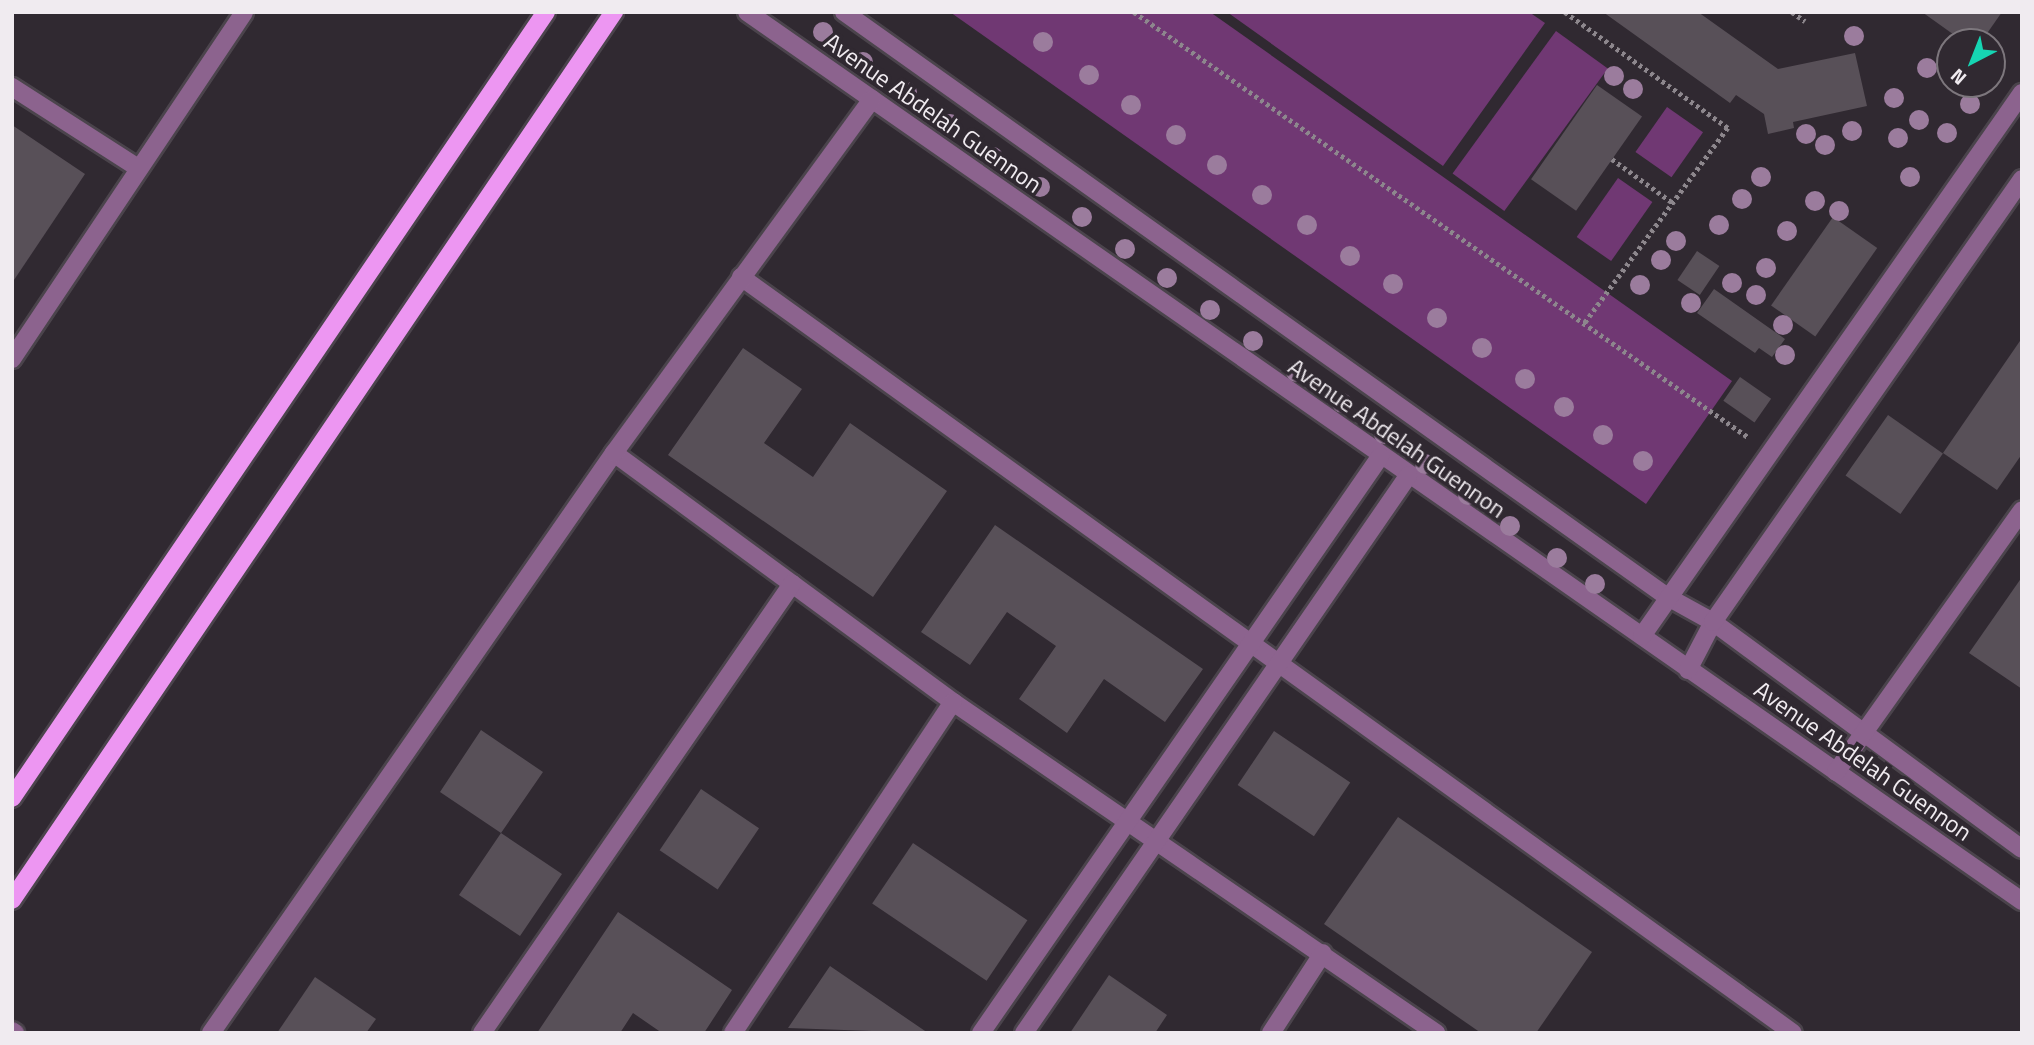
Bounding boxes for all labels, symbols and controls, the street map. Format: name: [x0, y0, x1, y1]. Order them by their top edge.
street label: Avenue Abdelah Guennon: [819, 27, 1047, 199]
north arrow: [1936, 28, 2006, 98]
text: N: [1943, 62, 1973, 93]
street label: Avenue Abdelah Guennon: [1283, 352, 1511, 524]
street label: Avenue Abdelah Guennon: [1749, 675, 1977, 847]

